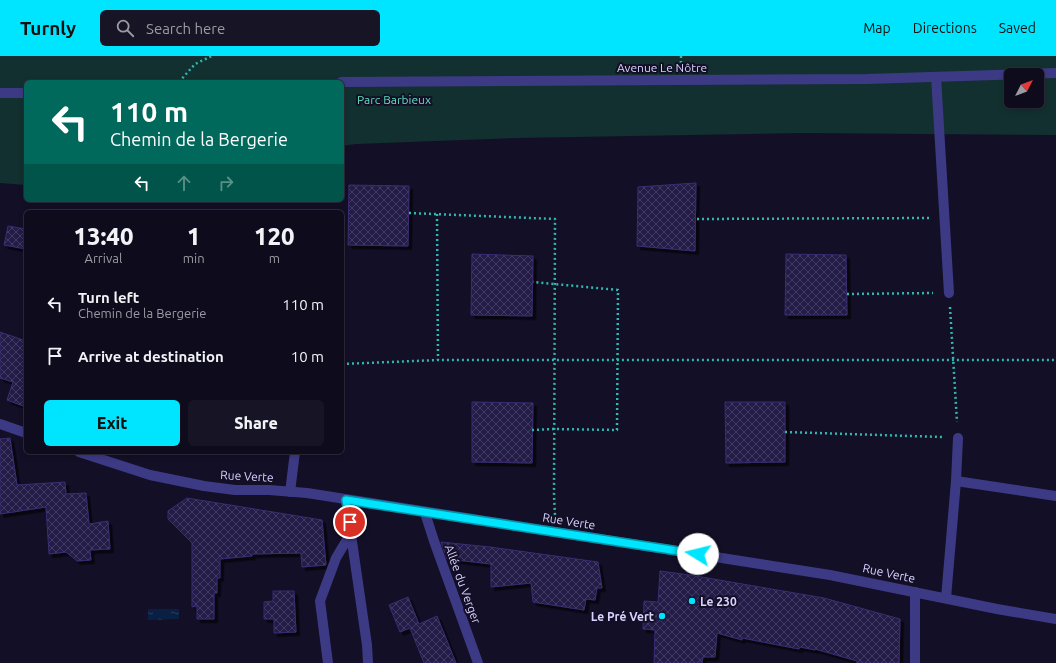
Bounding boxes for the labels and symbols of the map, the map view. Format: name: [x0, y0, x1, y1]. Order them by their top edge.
street label: Avenue Le Nôtre: [617, 61, 707, 74]
north arrow: [1004, 68, 1044, 108]
park label: Parc Barbieux: [357, 93, 431, 106]
street label: Rue Verte: [220, 468, 274, 484]
pin: [333, 505, 367, 539]
street label: Rue Verte: [542, 510, 596, 532]
position arrow: [677, 533, 719, 575]
street label: Allée du Verger: [443, 543, 483, 626]
street label: Rue Verte: [862, 561, 916, 585]
place label: Le 230: [700, 595, 737, 608]
marker: Le 230: [687, 596, 697, 606]
place label: Le Pré Vert: [591, 610, 654, 623]
marker: Le Pré Vert: [657, 611, 667, 621]

